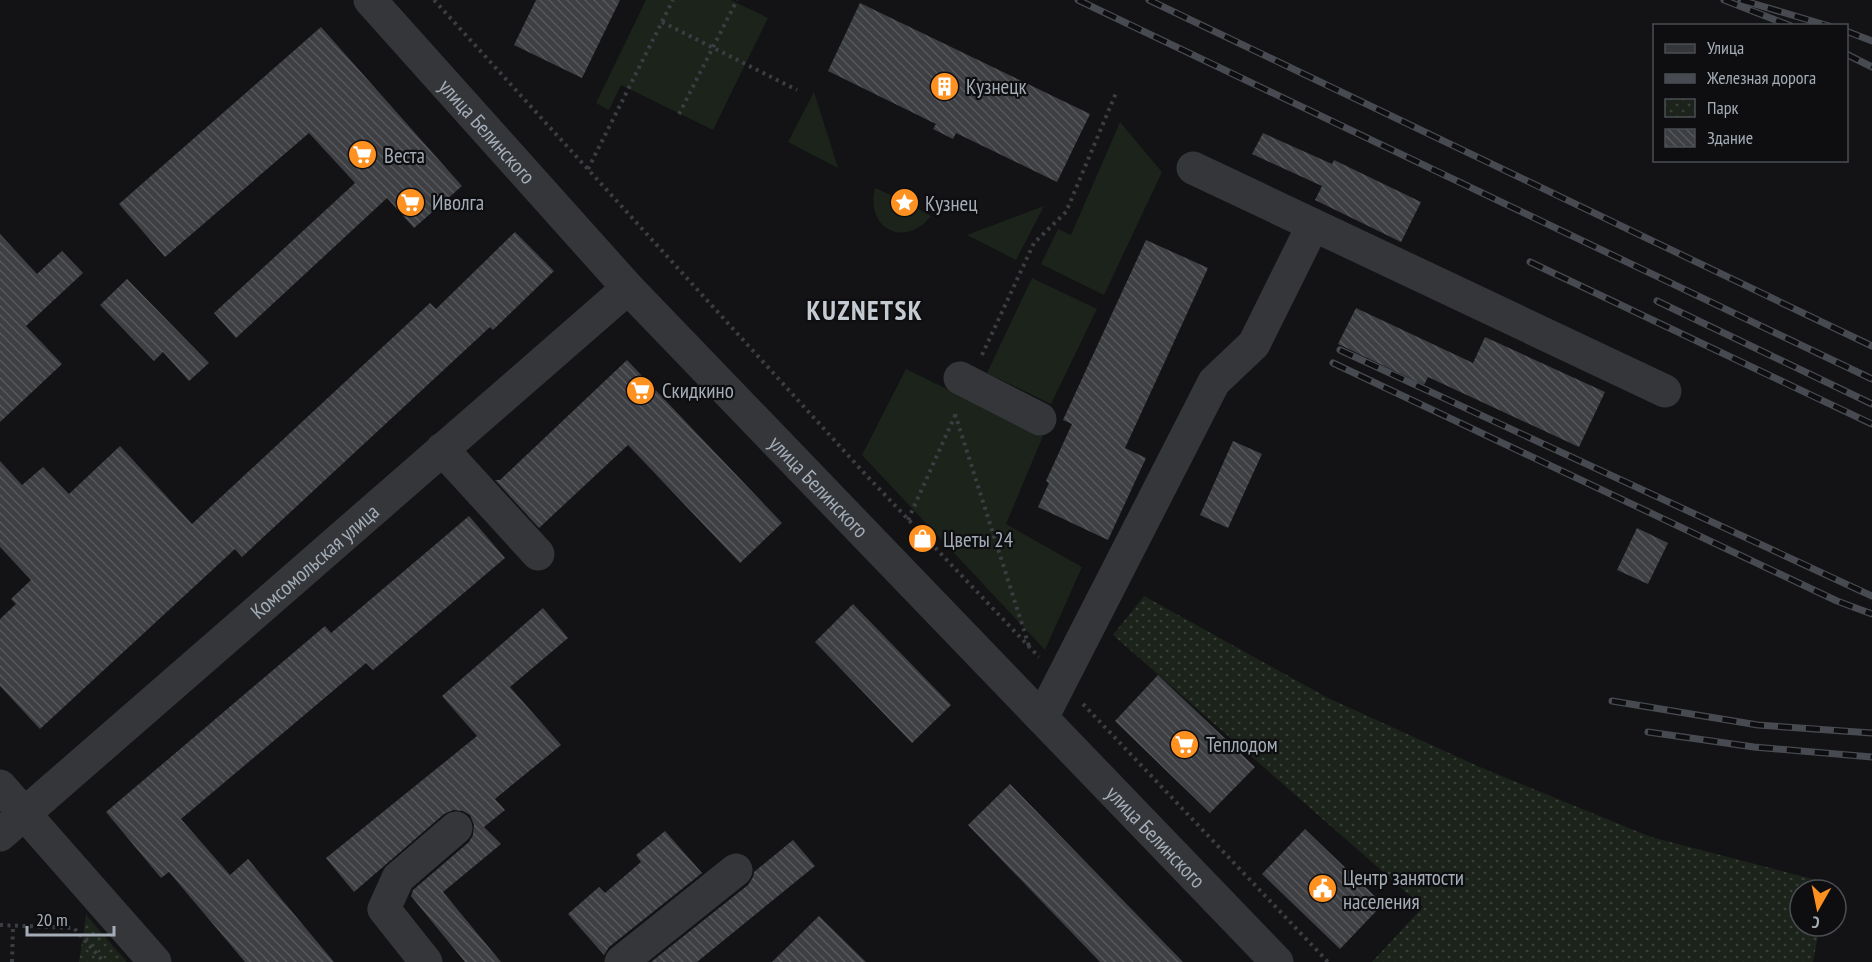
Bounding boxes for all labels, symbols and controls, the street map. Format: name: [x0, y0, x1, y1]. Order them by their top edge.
legend: [1653, 24, 1848, 162]
text: Улица: [1707, 36, 1744, 59]
text: Железная дорога: [1706, 66, 1816, 89]
building icon: Кузнецк: [929, 70, 961, 102]
street label: улица Белинского: [433, 73, 541, 189]
place label: Кузнецк: [966, 73, 1027, 100]
text: Парк: [1707, 96, 1738, 119]
text: Здание: [1707, 126, 1753, 149]
supermarket icon: Веста: [347, 139, 379, 171]
place label: Веста: [384, 142, 425, 169]
supermarket icon: Иволга: [395, 186, 427, 218]
place icon: Кузнец: [888, 187, 920, 219]
place label: Иволга: [432, 189, 484, 216]
place label: Кузнец: [925, 190, 978, 217]
district label: KUZNETSK: [807, 293, 923, 327]
supermarket icon: Скидкино: [625, 374, 657, 406]
place label: Скидкино: [662, 377, 734, 404]
street label: улица Белинского: [764, 430, 874, 543]
street label: Комсомольская улица: [245, 498, 384, 624]
shop icon: Цветы 24: [906, 523, 938, 555]
place label: Цветы 24: [943, 526, 1014, 553]
supermarket icon: Теплодом: [1169, 728, 1201, 760]
place label: Теплодом: [1206, 731, 1278, 758]
street label: улица Белинского: [1101, 780, 1212, 893]
place label: Центр занятости населения: [1343, 864, 1464, 915]
public building icon: Центр занятости населения: [1306, 873, 1338, 905]
north arrow: [1788, 878, 1848, 938]
scale bar: [27, 899, 114, 937]
text: 20 m: [36, 908, 68, 931]
text: С: [1810, 912, 1821, 933]

